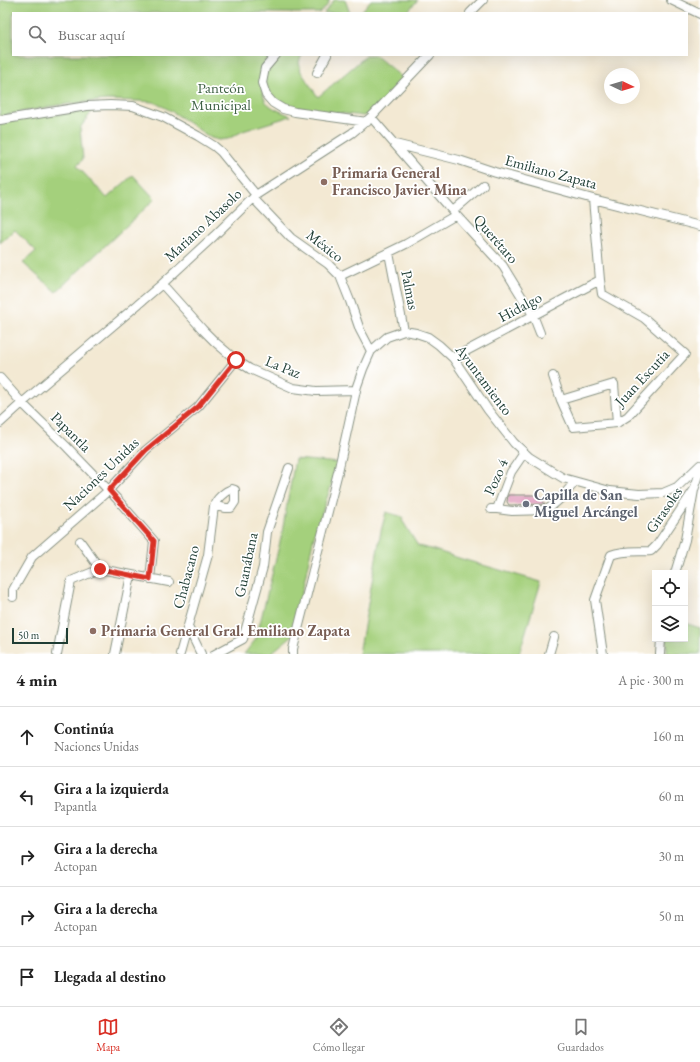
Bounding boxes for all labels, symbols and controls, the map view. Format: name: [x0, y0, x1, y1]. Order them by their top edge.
search box: [12, 12, 688, 56]
icon: search: [26, 23, 48, 45]
text: Buscar aquí: [58, 25, 125, 44]
north arrow: [604, 68, 640, 104]
park label: Panteón Municipal: [191, 78, 251, 114]
street label: Emiliano Zapata: [503, 150, 599, 193]
place label: Primaria General Francisco Javier Mina: [332, 163, 467, 199]
marker: Primaria General Francisco Javier Mina: [319, 177, 329, 187]
street label: Mariano Abasolo: [160, 184, 245, 265]
street label: Querétaro: [470, 210, 523, 267]
street label: México: [303, 225, 348, 266]
street label: Palmas: [397, 269, 424, 311]
street label: Hidalgo: [495, 287, 545, 326]
street label: Ayuntamiento: [451, 340, 517, 419]
street label: Juan Escutia: [609, 345, 673, 412]
route start: [227, 351, 245, 369]
street label: La Paz: [263, 351, 304, 382]
street label: Papantla: [47, 408, 95, 456]
street label: Naciones Unidas: [59, 433, 143, 514]
street label: Pozo 4: [479, 455, 512, 498]
street label: Girasoles: [641, 483, 686, 537]
place label: Capilla de San Miguel Arcángel: [534, 485, 638, 521]
marker: Capilla de San Miguel Arcángel: [521, 499, 531, 509]
street label: Guanábana: [229, 531, 262, 599]
street label: Chabacano: [168, 543, 203, 611]
route end: [91, 560, 109, 578]
map controls: [652, 570, 688, 642]
button: locate: [652, 570, 688, 606]
button: layers: [652, 606, 688, 642]
place label: Primaria General Gral. Emiliano Zapata: [101, 621, 350, 640]
scale bar: [12, 626, 68, 645]
marker: Primaria General Gral. Emiliano Zapata: [88, 626, 98, 636]
text: 50 m: [18, 628, 39, 642]
text: 4 min: [16, 669, 57, 691]
text: A pie · 300 m: [618, 672, 684, 689]
text: Continúa: [54, 719, 114, 738]
icon: ahead: [16, 726, 38, 748]
text: 160 m: [653, 728, 684, 745]
text: Naciones Unidas: [54, 738, 139, 755]
text: Gira a la izquierda: [54, 779, 169, 798]
icon: left: [16, 786, 38, 808]
text: 60 m: [659, 788, 684, 805]
text: Papantla: [54, 798, 97, 815]
text: Gira a la derecha: [54, 839, 158, 858]
icon: right: [16, 846, 38, 868]
text: 30 m: [659, 848, 684, 865]
text: Actopan: [54, 858, 97, 875]
text: Gira a la derecha: [54, 899, 158, 918]
icon: right: [16, 906, 38, 928]
text: 50 m: [659, 908, 684, 925]
text: Actopan: [54, 918, 97, 935]
icon: arrive: [16, 966, 38, 988]
text: Llegada al destino: [54, 967, 166, 986]
tab: Mapa: [96, 1016, 120, 1054]
tab: Cómo llegar: [313, 1016, 365, 1054]
tab: Guardados: [557, 1016, 604, 1054]

